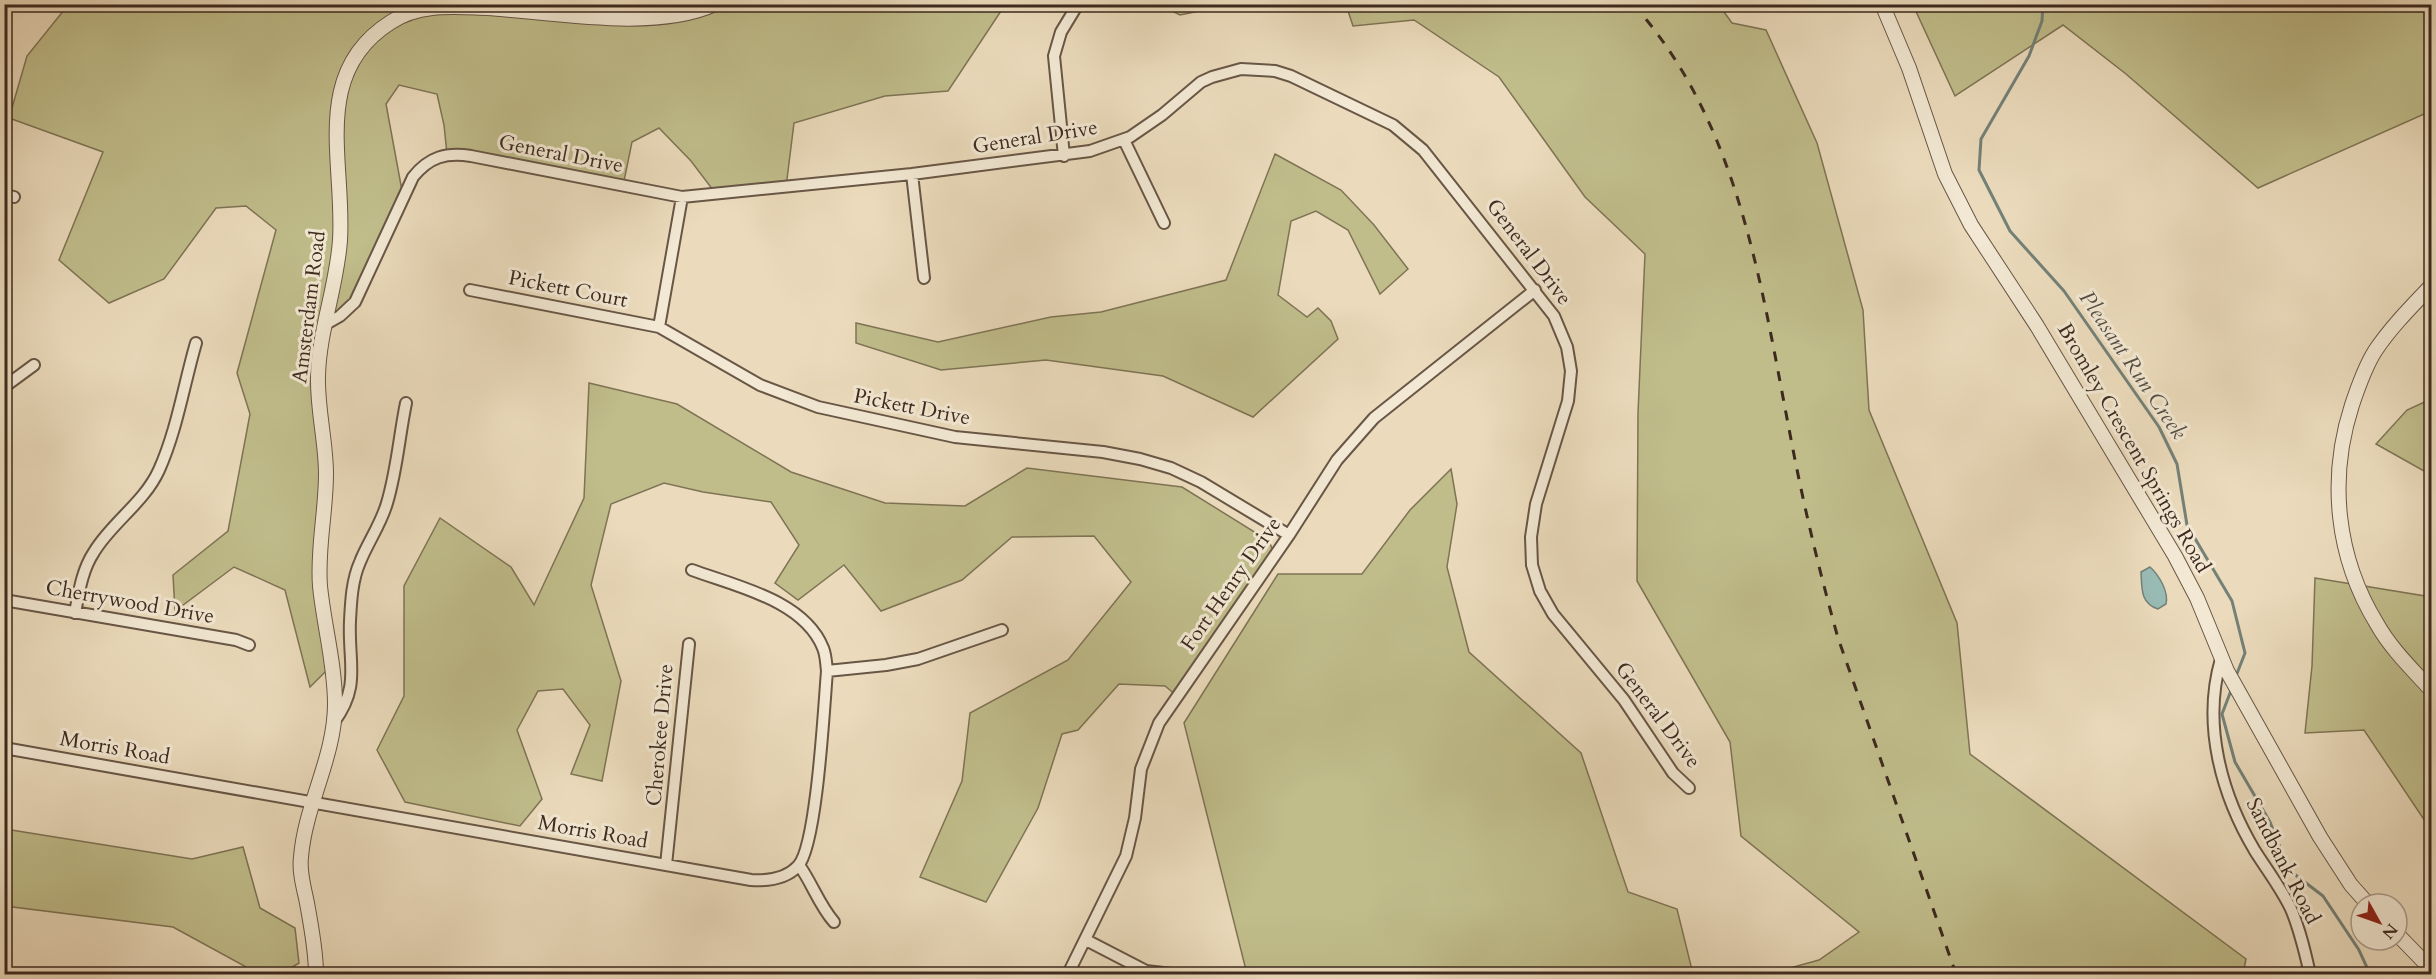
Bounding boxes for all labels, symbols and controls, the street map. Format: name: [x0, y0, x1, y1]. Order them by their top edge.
street label: General Drive: [970, 113, 1100, 161]
street label: General Drive: [496, 128, 626, 180]
street label: General Drive: [1479, 193, 1579, 311]
street label: Amsterdam Road: [285, 229, 333, 385]
street label: Pickett Court: [506, 263, 630, 315]
water label: Pleasant Run Creek: [2072, 285, 2194, 445]
street label: Bromley Crescent Springs Road: [2050, 318, 2218, 578]
street label: Pickett Drive: [851, 381, 973, 433]
street label: Fort Henry Drive: [1174, 511, 1288, 657]
street label: Cherrywood Drive: [43, 573, 217, 631]
street label: General Drive: [1608, 656, 1708, 774]
street label: Cherokee Drive: [639, 663, 681, 807]
street label: Morris Road: [58, 724, 172, 772]
street label: Sandbank Road: [2239, 793, 2327, 929]
street label: Morris Road: [536, 808, 650, 856]
north arrow: [2349, 892, 2409, 952]
text: N: [2377, 919, 2403, 943]

